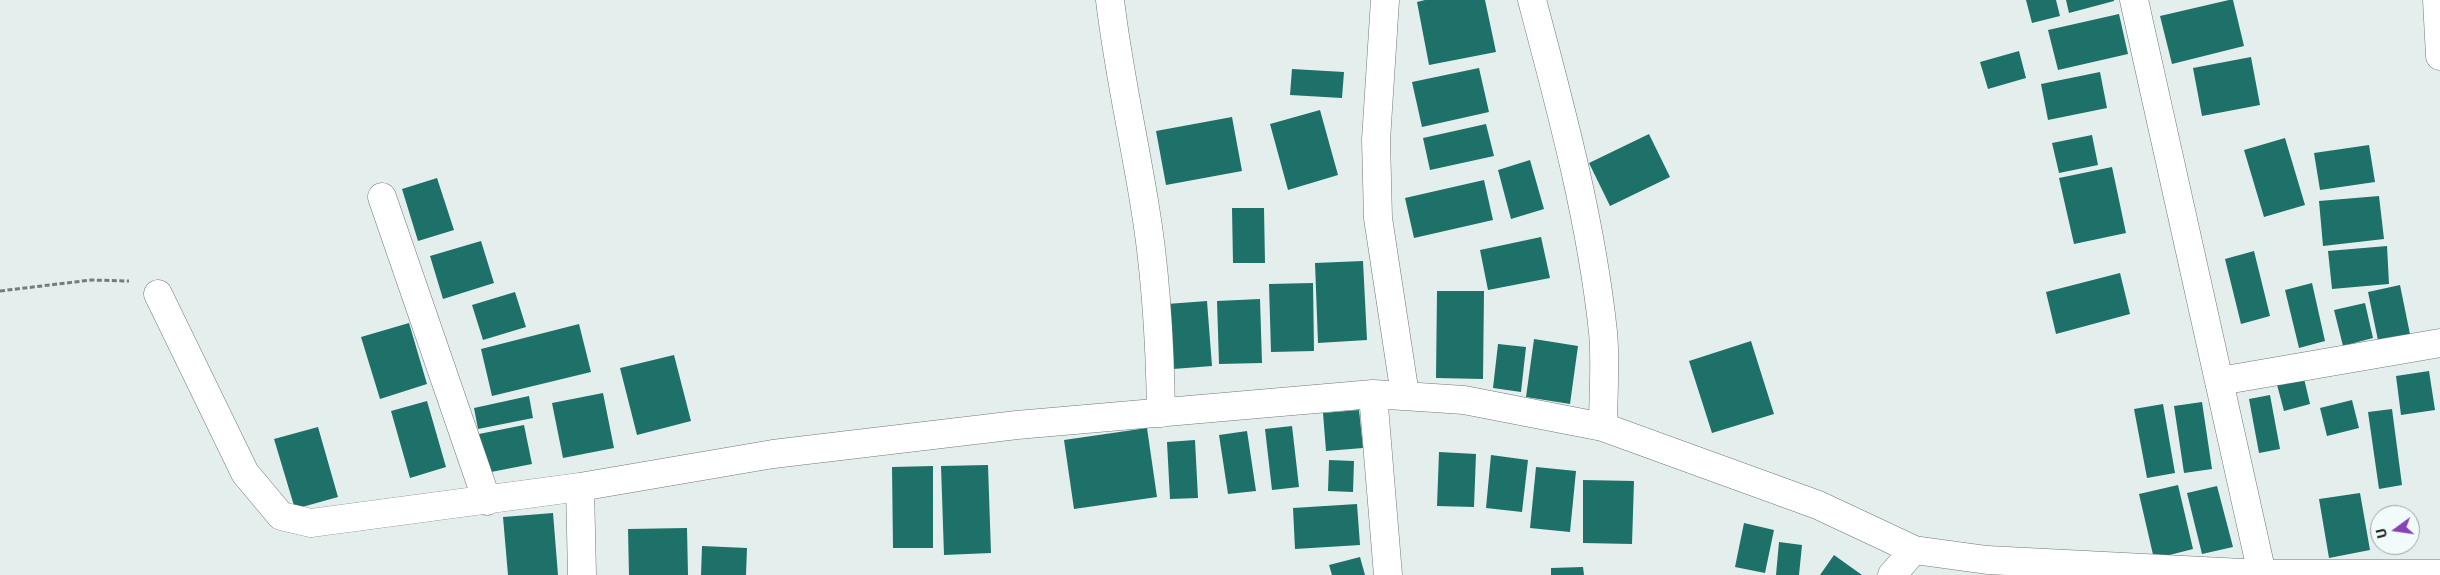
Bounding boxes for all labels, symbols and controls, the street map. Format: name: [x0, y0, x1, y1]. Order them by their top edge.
north arrow: [2370, 505, 2420, 555]
text: U: [2372, 527, 2390, 540]

